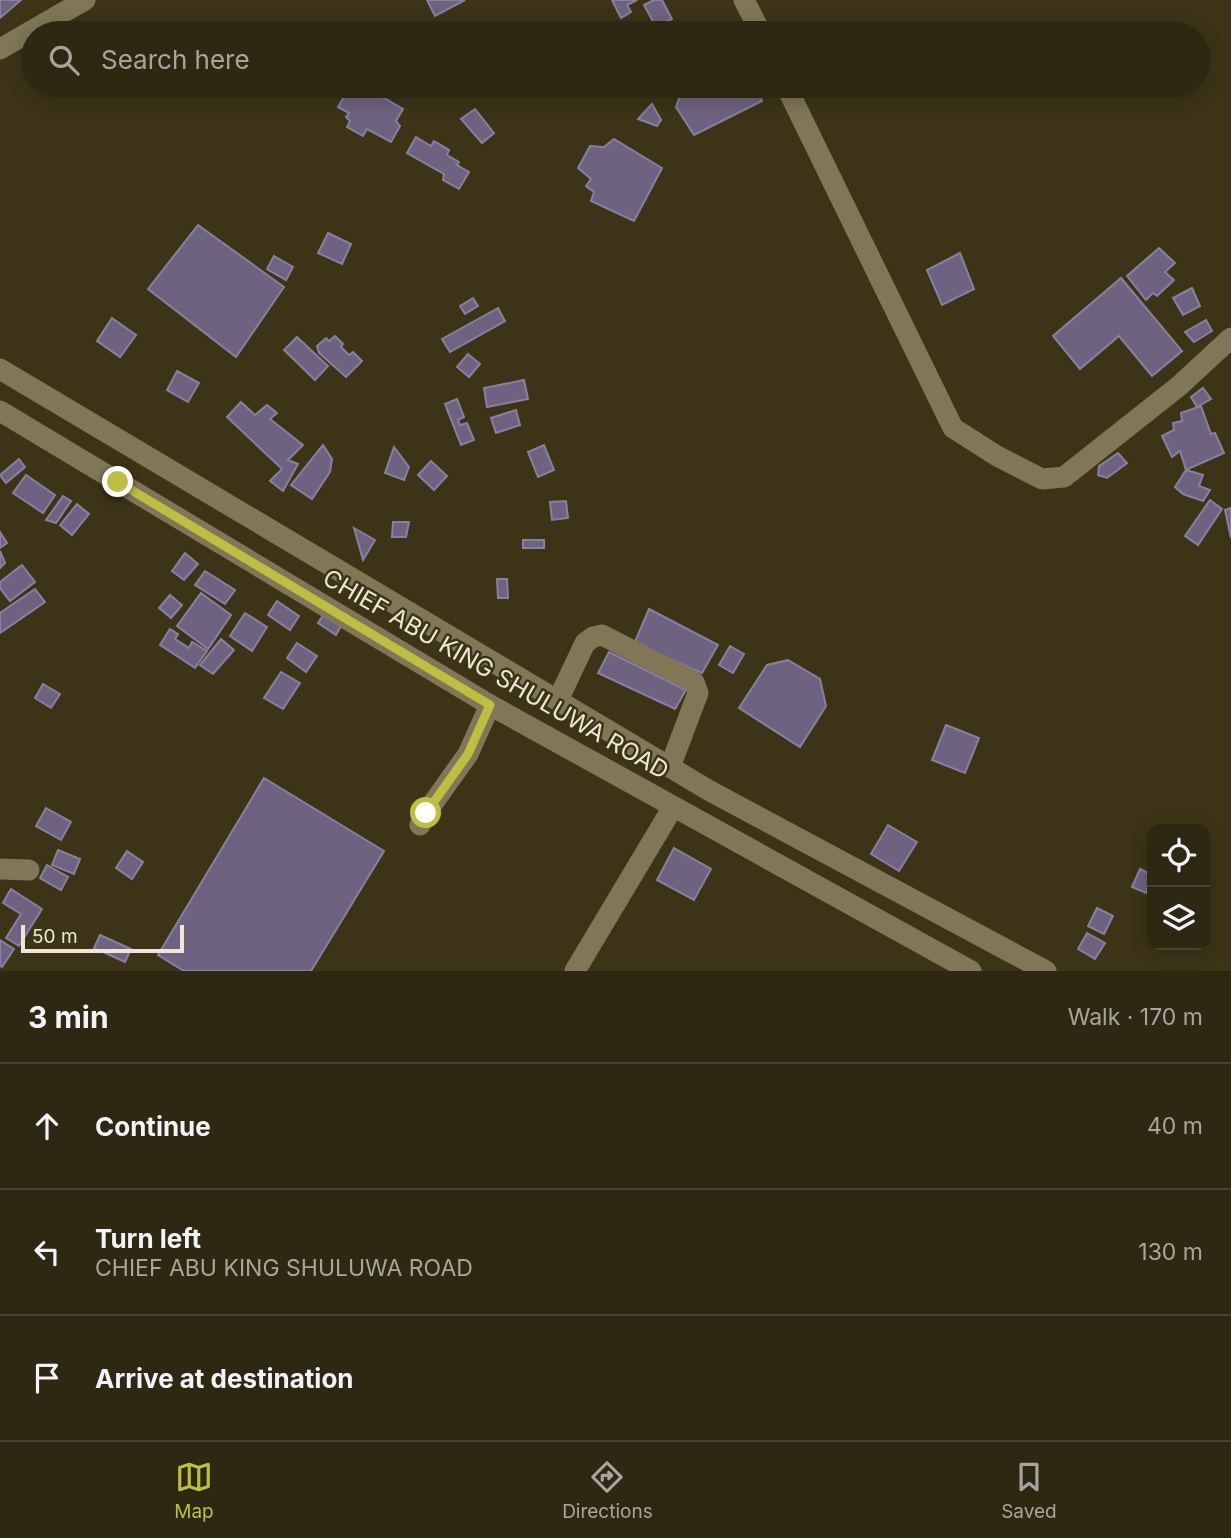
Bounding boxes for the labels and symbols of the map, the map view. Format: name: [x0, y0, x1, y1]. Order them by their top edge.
route end: [102, 466, 133, 497]
street label: CHIEF ABU KING SHULUWA ROAD: [318, 563, 674, 785]
route start: [410, 797, 441, 828]
scale bar: [21, 922, 184, 954]

